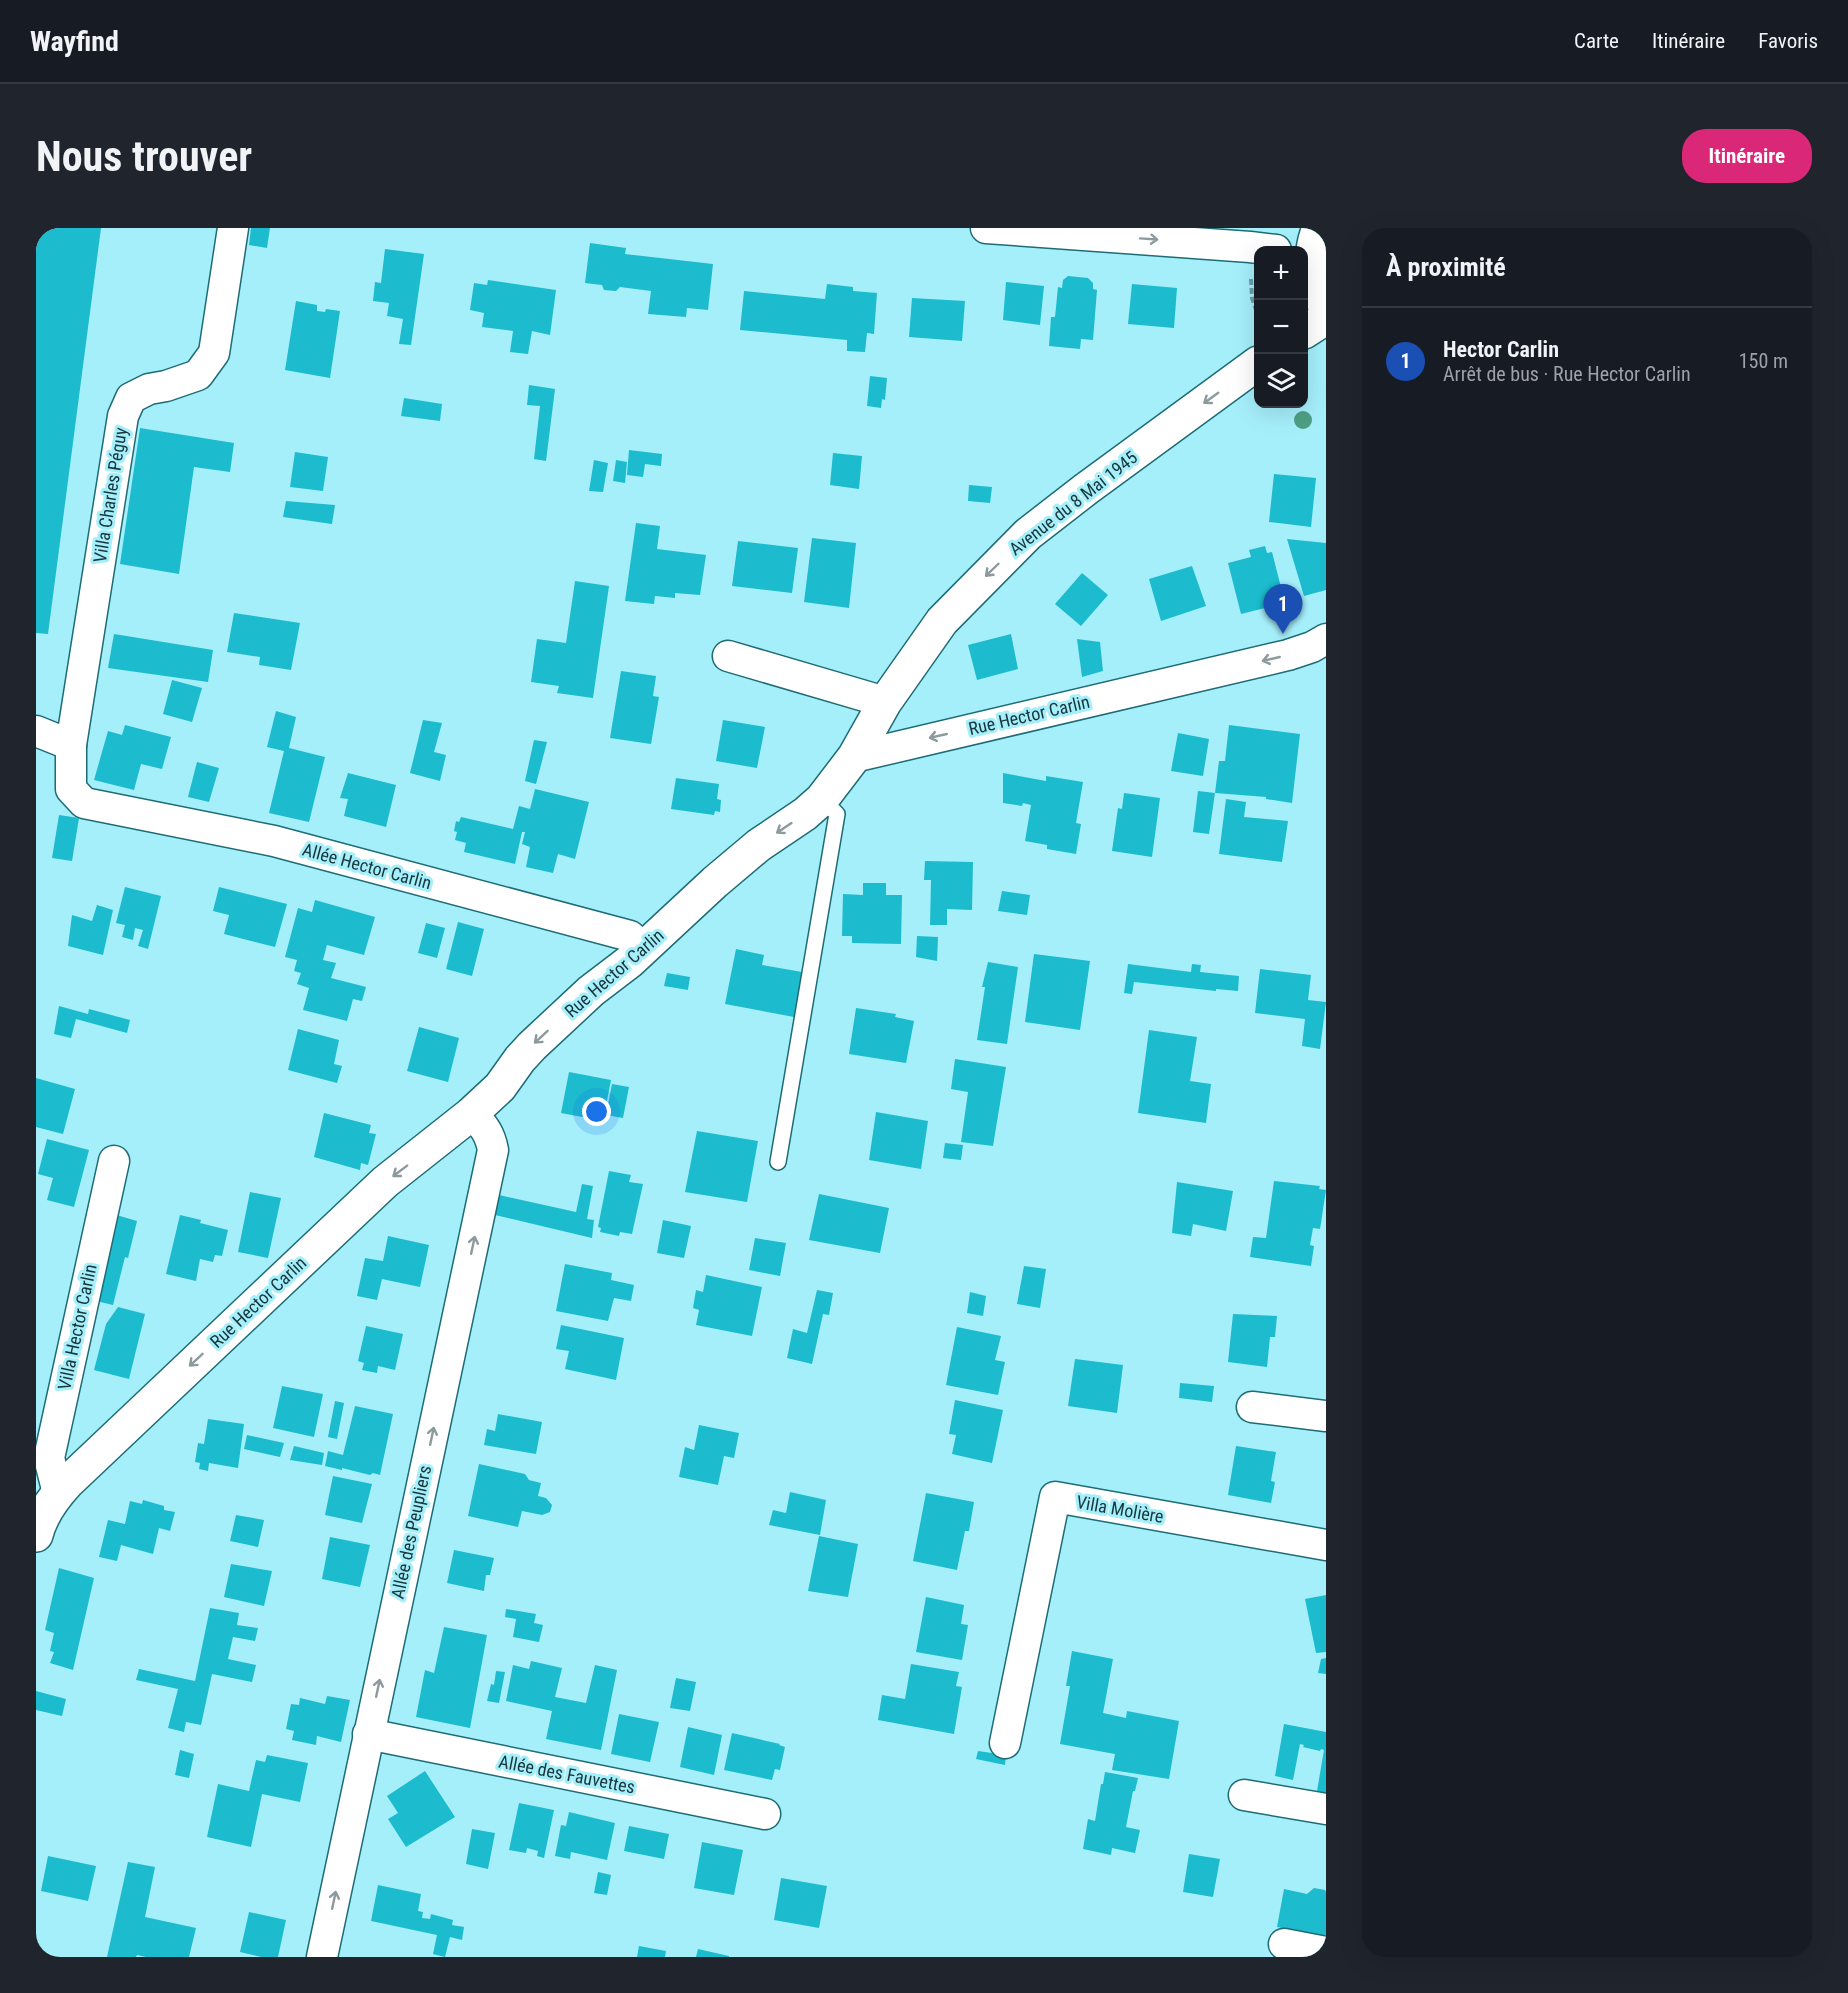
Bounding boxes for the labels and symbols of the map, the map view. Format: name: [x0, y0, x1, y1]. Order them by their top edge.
one-way arrow: [1139, 234, 1159, 245]
one-way arrow: [1204, 392, 1220, 404]
street label: Villa Charles Péguy: [89, 425, 131, 564]
street label: Avenue du 8 Mai 1945: [1005, 446, 1141, 560]
one-way arrow: [984, 562, 999, 577]
pin: 1: [1264, 584, 1302, 634]
one-way arrow: [1262, 653, 1281, 665]
street label: Rue Hector Carlin: [966, 691, 1092, 739]
one-way arrow: [929, 731, 948, 743]
one-way arrow: [777, 822, 793, 834]
street label: Allée Hector Carlin: [300, 839, 434, 893]
street label: Rue Hector Carlin: [560, 924, 668, 1022]
one-way arrow: [534, 1030, 549, 1045]
your location: [582, 1097, 611, 1126]
one-way arrow: [393, 1164, 409, 1177]
one-way arrow: [467, 1236, 479, 1255]
street label: Rue Hector Carlin: [206, 1252, 310, 1352]
street label: Villa Hector Carlin: [53, 1262, 101, 1392]
one-way arrow: [189, 1353, 204, 1367]
one-way arrow: [427, 1427, 438, 1446]
street label: Allée des Peupliers: [387, 1463, 435, 1601]
street label: Villa Molière: [1075, 1491, 1165, 1527]
one-way arrow: [373, 1679, 384, 1699]
street label: Allée des Fauvettes: [497, 1750, 637, 1798]
one-way arrow: [328, 1890, 340, 1909]

